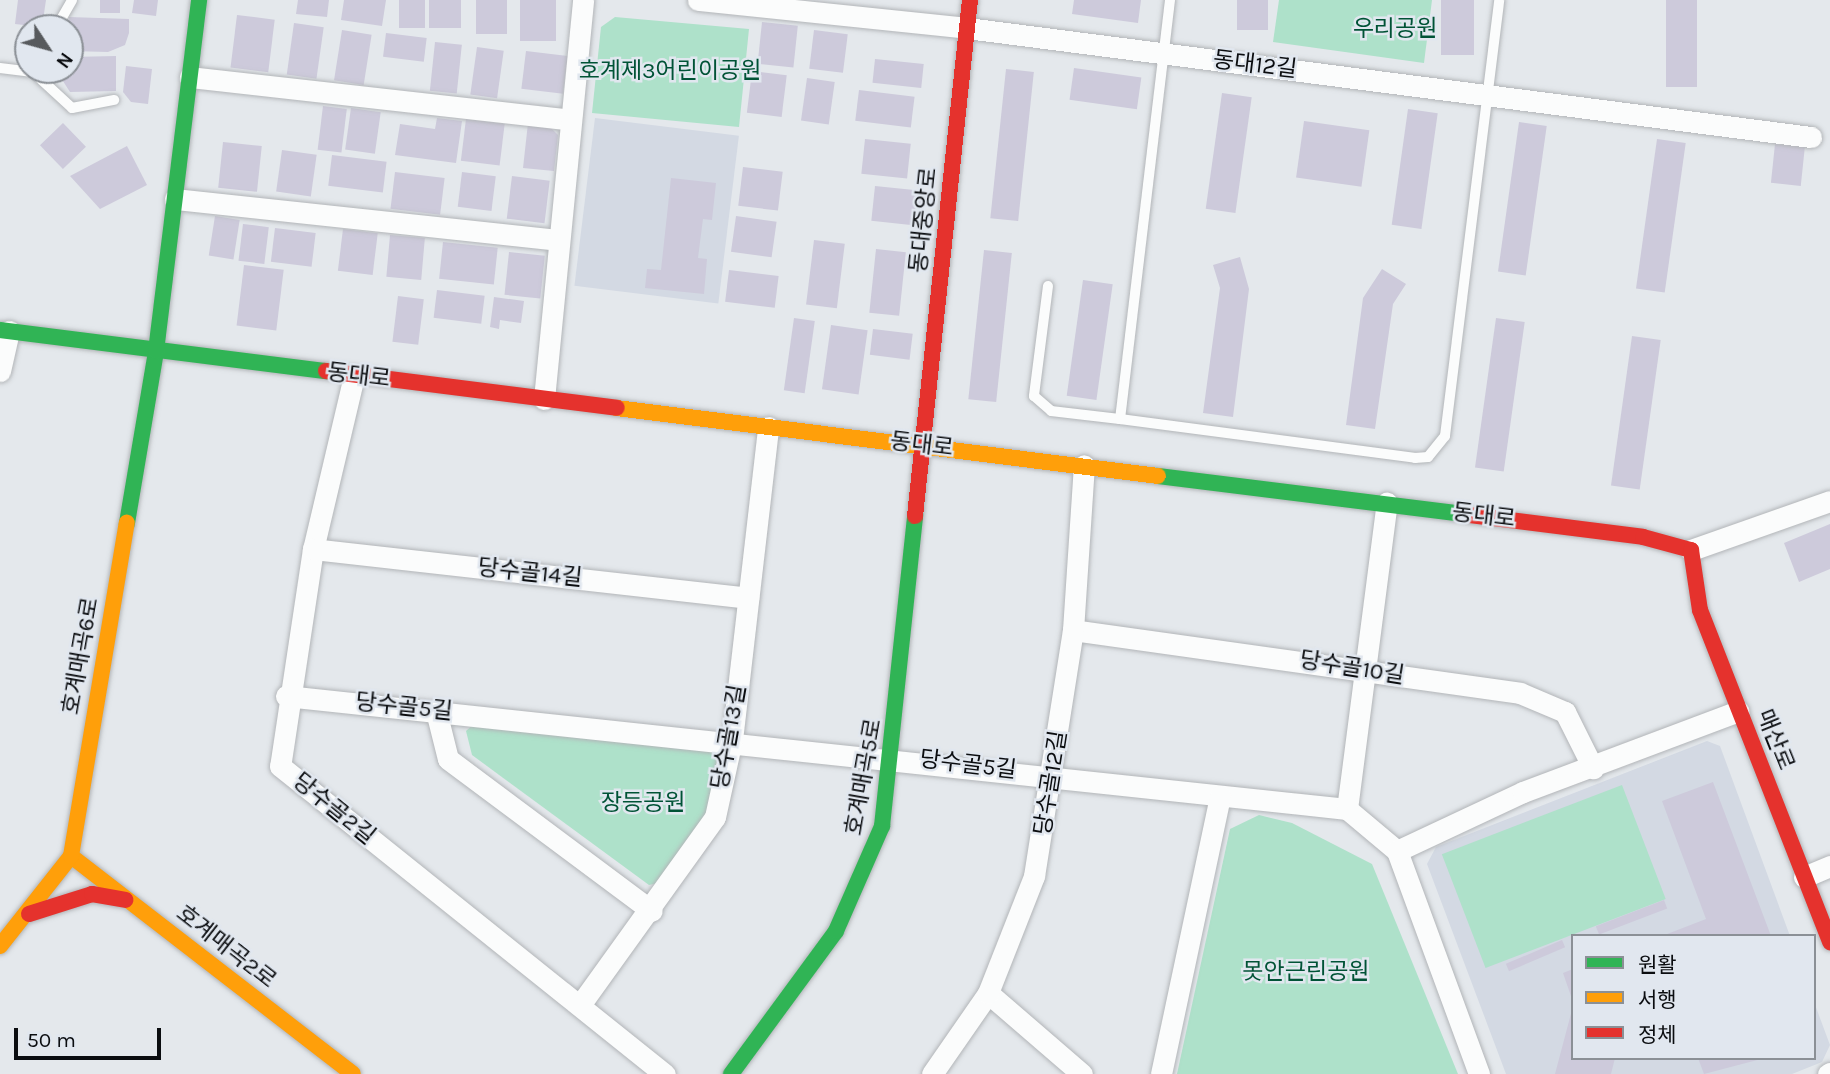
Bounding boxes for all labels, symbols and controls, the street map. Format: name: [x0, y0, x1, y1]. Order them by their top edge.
north arrow: [14, 14, 84, 84]
park label: 우리공원: [1353, 15, 1437, 43]
street label: 동대12길: [1211, 46, 1299, 84]
text: N: [51, 48, 77, 72]
park label: 호계제3어린이공원: [579, 57, 761, 85]
street label: 동대중앙로: [905, 166, 943, 274]
street label: 동대로: [326, 358, 392, 394]
street label: 동대로: [889, 427, 955, 463]
street label: 동대로: [1451, 498, 1517, 534]
street label: 당수골14길: [476, 554, 584, 592]
street label: 호계매곡6로: [57, 595, 105, 717]
street label: 당수골10길: [1298, 646, 1406, 690]
street label: 당수골13길: [706, 682, 752, 792]
street label: 당수골5길: [354, 688, 454, 726]
street label: 매산로: [1750, 705, 1800, 775]
street label: 호계매곡5로: [840, 716, 888, 838]
street label: 당수골12길: [1029, 729, 1073, 837]
street label: 당수골5길: [918, 745, 1018, 785]
street label: 당수골2길: [287, 767, 381, 851]
park label: 장등공원: [601, 789, 685, 817]
street label: 호계매곡2로: [171, 899, 281, 995]
legend: [1571, 934, 1816, 1060]
text: 원활: [1638, 953, 1677, 977]
park label: 못안근린공원: [1243, 958, 1369, 986]
text: 서행: [1638, 988, 1677, 1012]
scale bar: [18, 1014, 164, 1058]
text: 정체: [1638, 1023, 1677, 1047]
text: 50 m: [27, 1028, 76, 1052]

